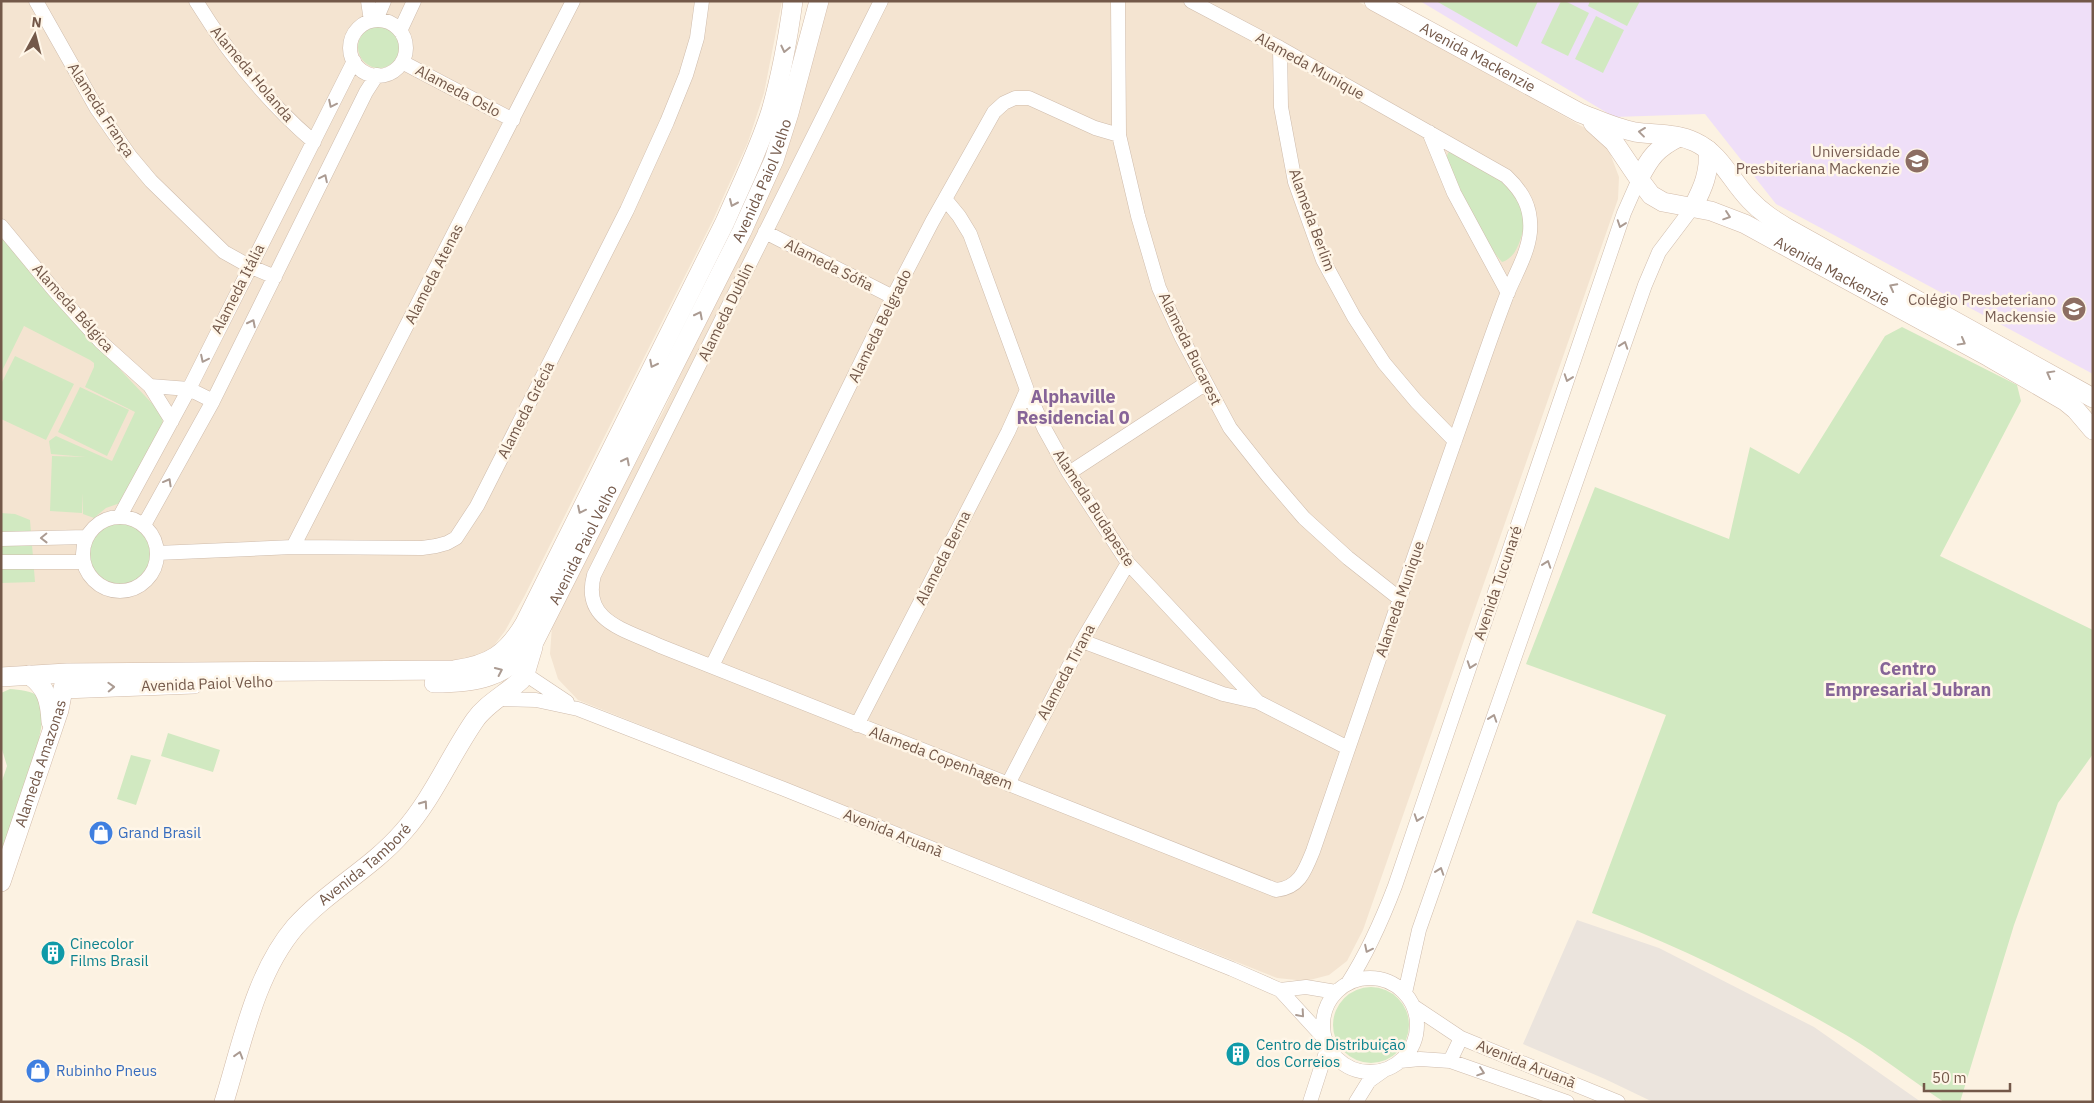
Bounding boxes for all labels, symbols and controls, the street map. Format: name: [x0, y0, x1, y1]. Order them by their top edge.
north arrow: [10, 10, 60, 60]
text: N: [30, 13, 43, 32]
street label: Avenida Mackenzie: [1417, 18, 1539, 96]
street label: Alameda Holanda: [207, 22, 298, 126]
street label: Alameda Munique: [1252, 28, 1368, 103]
one-way arrow: [780, 45, 791, 54]
street label: Alameda França: [64, 59, 139, 161]
street label: Alameda Oslo: [412, 60, 504, 121]
one-way arrow: [328, 99, 338, 108]
street label: Avenida Paiol Velho: [728, 117, 795, 246]
one-way arrow: [1638, 128, 1646, 138]
place label: Universidade Presbiteriana Mackenzie: [1736, 142, 1900, 178]
school or university icon: Universidade Presbiteriana Mackenzie: [1904, 148, 1930, 174]
street label: Alameda Berlim: [1285, 166, 1340, 274]
one-way arrow: [318, 174, 328, 183]
one-way arrow: [729, 198, 740, 207]
one-way arrow: [1722, 210, 1731, 220]
street label: Alameda Atenas: [400, 220, 467, 327]
one-way arrow: [1616, 220, 1626, 228]
street label: Avenida Mackenzie: [1771, 232, 1893, 310]
street label: Alameda Sófia: [782, 234, 877, 295]
street label: Alameda Itália: [207, 241, 268, 337]
street label: Alameda Bélgica: [29, 259, 118, 356]
street label: Alameda Dublin: [694, 260, 758, 364]
street label: Alameda Belgrado: [844, 266, 915, 386]
one-way arrow: [1889, 283, 1898, 293]
street label: Alameda Bucarest: [1155, 289, 1226, 408]
place label: Colégio Presbeteriano Mackensie: [1908, 290, 2056, 326]
school or university icon: Colégio Presbeteriano Mackensie: [2061, 296, 2087, 322]
one-way arrow: [693, 312, 703, 321]
one-way arrow: [246, 320, 256, 329]
one-way arrow: [1957, 336, 1966, 346]
one-way arrow: [1618, 341, 1628, 350]
one-way arrow: [199, 354, 210, 363]
street label: Alameda Grécia: [493, 358, 558, 462]
one-way arrow: [649, 359, 659, 368]
one-way arrow: [2047, 370, 2056, 380]
one-way arrow: [1564, 373, 1574, 382]
district label: Alphaville Residencial 0: [1016, 385, 1130, 429]
street label: Alameda Budapeste: [1049, 446, 1139, 570]
one-way arrow: [620, 457, 630, 466]
one-way arrow: [161, 479, 171, 488]
street label: Avenida Paiol Velho: [544, 481, 621, 608]
one-way arrow: [577, 505, 587, 514]
street label: Alameda Berna: [911, 507, 974, 608]
street label: Avenida Tucunaré: [1469, 523, 1526, 643]
one-way arrow: [39, 533, 47, 543]
street label: Alameda Munique: [1371, 538, 1428, 659]
one-way arrow: [1541, 561, 1551, 569]
street label: Alameda Tirana: [1032, 621, 1099, 723]
district label: Centro Empresarial Jubran: [1825, 657, 1991, 701]
one-way arrow: [1466, 660, 1476, 668]
one-way arrow: [494, 667, 503, 677]
street label: Avenida Paiol Velho: [141, 672, 273, 695]
one-way arrow: [108, 682, 116, 693]
street label: Alameda Amazonas: [10, 698, 70, 830]
one-way arrow: [1488, 714, 1498, 723]
street label: Alameda Copenhagem: [867, 721, 1016, 794]
one-way arrow: [418, 801, 427, 810]
street label: Avenida Aruanã: [841, 804, 946, 861]
one-way arrow: [1414, 814, 1424, 822]
street label: Avenida Tamboré: [314, 819, 415, 909]
shop icon: Grand Brasil: [88, 820, 114, 846]
place label: Grand Brasil: [118, 823, 201, 842]
one-way arrow: [1434, 867, 1444, 876]
place label: Cinecolor Films Brasil: [70, 934, 149, 970]
building icon: Cinecolor Films Brasil: [40, 940, 66, 966]
one-way arrow: [1364, 944, 1374, 953]
one-way arrow: [1295, 1009, 1304, 1018]
place label: Centro de Distribuição dos Correios: [1256, 1035, 1406, 1071]
street label: Avenida Aruanã: [1474, 1035, 1579, 1092]
building icon: Centro de Distribuição dos Correios: [1225, 1041, 1251, 1067]
one-way arrow: [233, 1052, 243, 1060]
shop icon: Rubinho Pneus: [25, 1058, 51, 1084]
scale bar: [1924, 1060, 2010, 1092]
place label: Rubinho Pneus: [56, 1061, 157, 1080]
one-way arrow: [1477, 1066, 1485, 1076]
text: 50 m: [1932, 1068, 1967, 1087]

